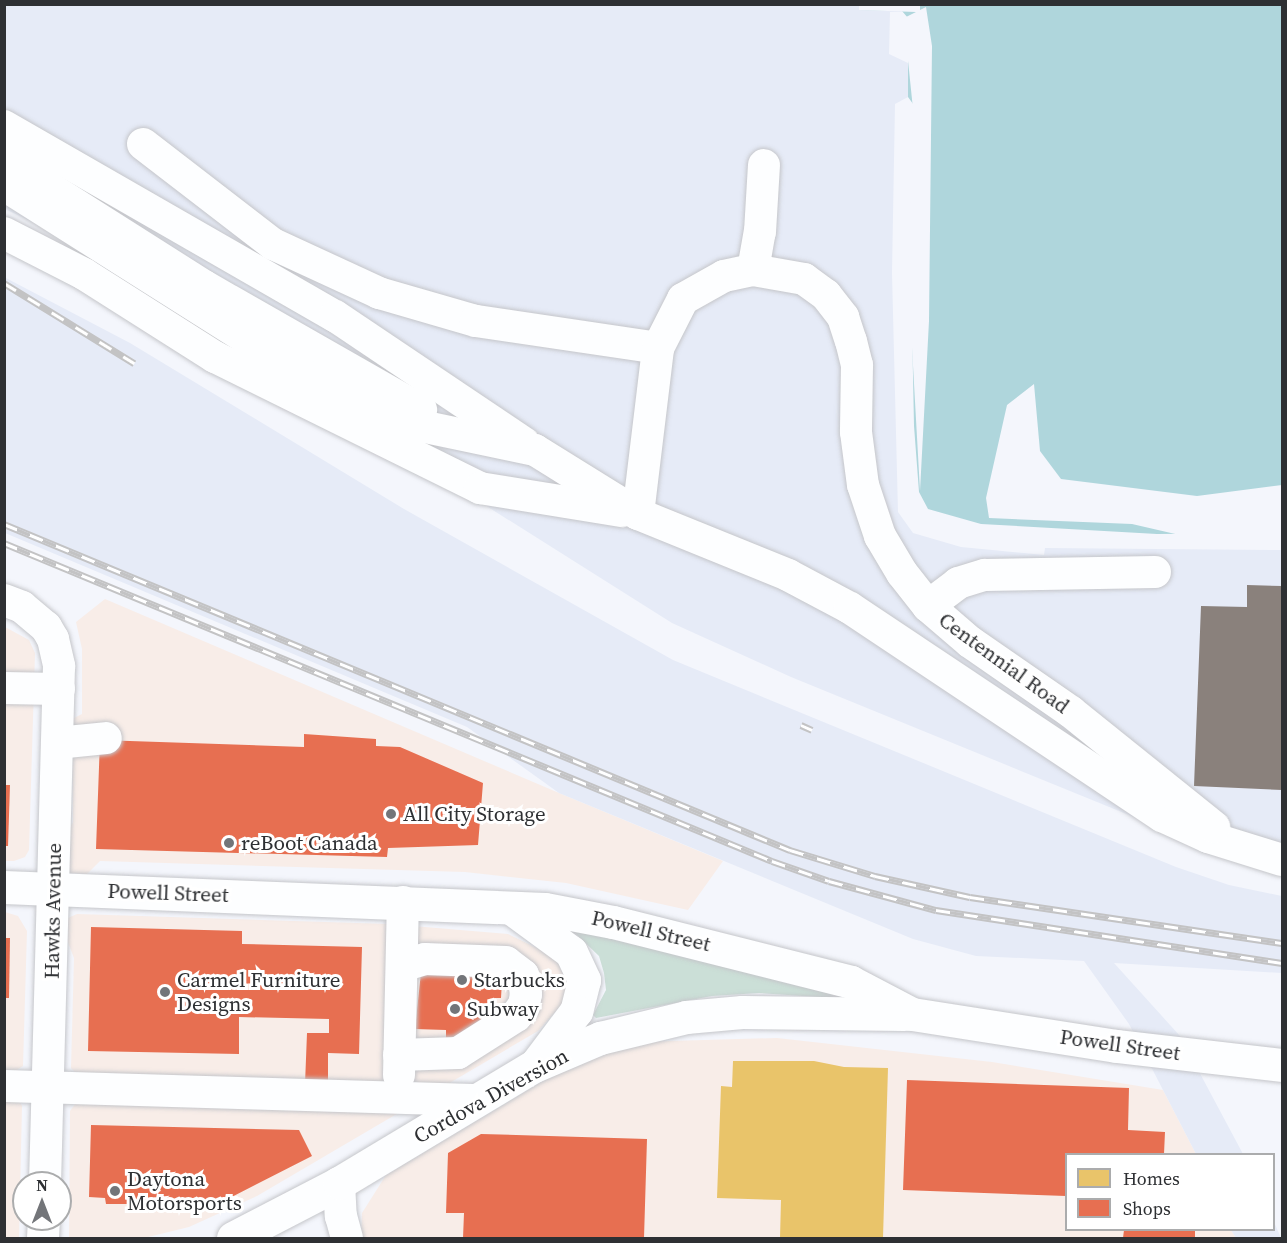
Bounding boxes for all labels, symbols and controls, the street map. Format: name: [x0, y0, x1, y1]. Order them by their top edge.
street label: Centennial Road: [934, 607, 1074, 719]
place label: All City Storage: [403, 801, 546, 827]
marker: All City Storage: [384, 807, 398, 821]
place label: reBoot Canada: [241, 830, 378, 856]
marker: reBoot Canada: [222, 836, 236, 850]
street label: Hawks Avenue: [39, 843, 67, 979]
street label: Powell Street: [107, 878, 229, 908]
street label: Powell Street: [589, 905, 713, 957]
place label: Carmel Furniture Designs: [177, 967, 341, 1017]
place label: Starbucks: [474, 967, 565, 993]
marker: Starbucks: [455, 973, 469, 987]
marker: Carmel Furniture Designs: [158, 985, 172, 999]
place label: Subway: [467, 996, 539, 1022]
marker: Subway: [448, 1002, 462, 1016]
street label: Powell Street: [1058, 1024, 1182, 1066]
street label: Cordova Diversion: [409, 1043, 573, 1149]
legend: [1065, 1153, 1275, 1231]
place label: Daytona Motorsports: [127, 1166, 242, 1216]
text: Homes: [1123, 1166, 1180, 1191]
north arrow: [12, 1171, 72, 1231]
text: N: [36, 1174, 48, 1196]
marker: Daytona Motorsports: [108, 1184, 122, 1198]
text: Shops: [1123, 1196, 1171, 1221]

